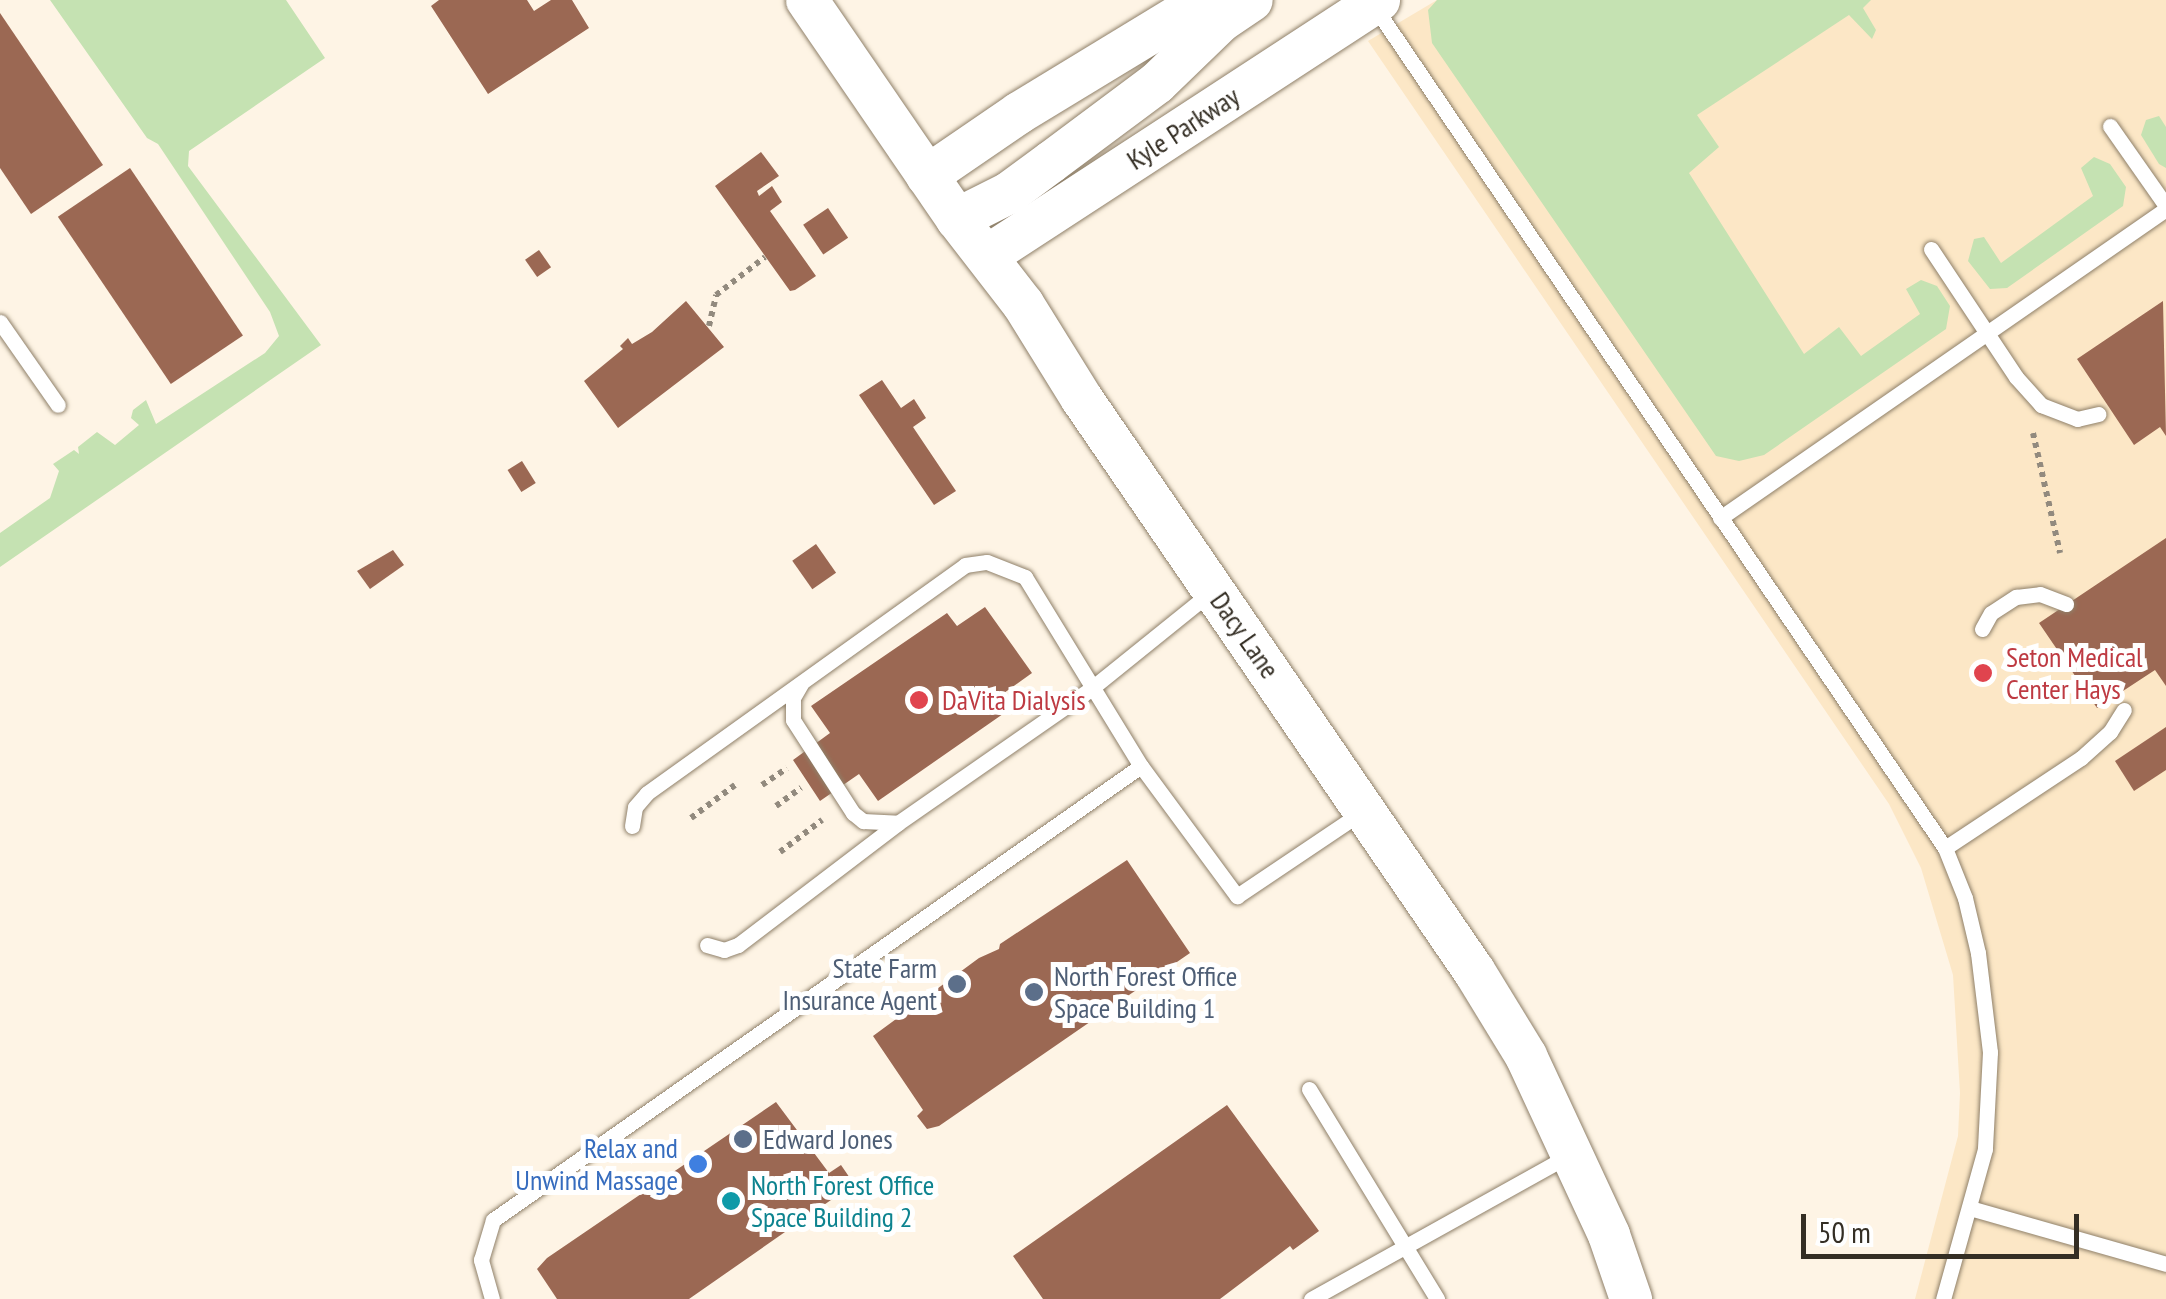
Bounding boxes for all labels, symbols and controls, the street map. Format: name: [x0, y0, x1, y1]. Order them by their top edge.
street label: Kyle Parkway: [1121, 79, 1245, 177]
street label: Dacy Lane: [1203, 585, 1287, 685]
place label: Seton Medical Center Hays: [2006, 640, 2143, 706]
marker: Seton Medical Center Hays: [1970, 660, 1996, 686]
place label: DaVita Dialysis: [942, 683, 1086, 717]
marker: DaVita Dialysis: [906, 687, 932, 713]
place label: State Farm Insurance Agent: [782, 951, 937, 1017]
place label: North Forest Office Space Building 1: [1054, 959, 1237, 1025]
marker: State Farm Insurance Agent: [946, 973, 968, 995]
marker: North Forest Office Space Building 1: [1023, 981, 1045, 1003]
place label: Edward Jones: [763, 1122, 893, 1156]
marker: Edward Jones: [732, 1128, 754, 1150]
place label: Relax and Unwind Massage: [515, 1131, 678, 1197]
marker: Relax and Unwind Massage: [687, 1153, 709, 1175]
place label: North Forest Office Space Building 2: [751, 1168, 934, 1234]
marker: North Forest Office Space Building 2: [720, 1190, 742, 1212]
scale bar: [1806, 1194, 2084, 1256]
text: 50 m: [1818, 1212, 1871, 1251]

